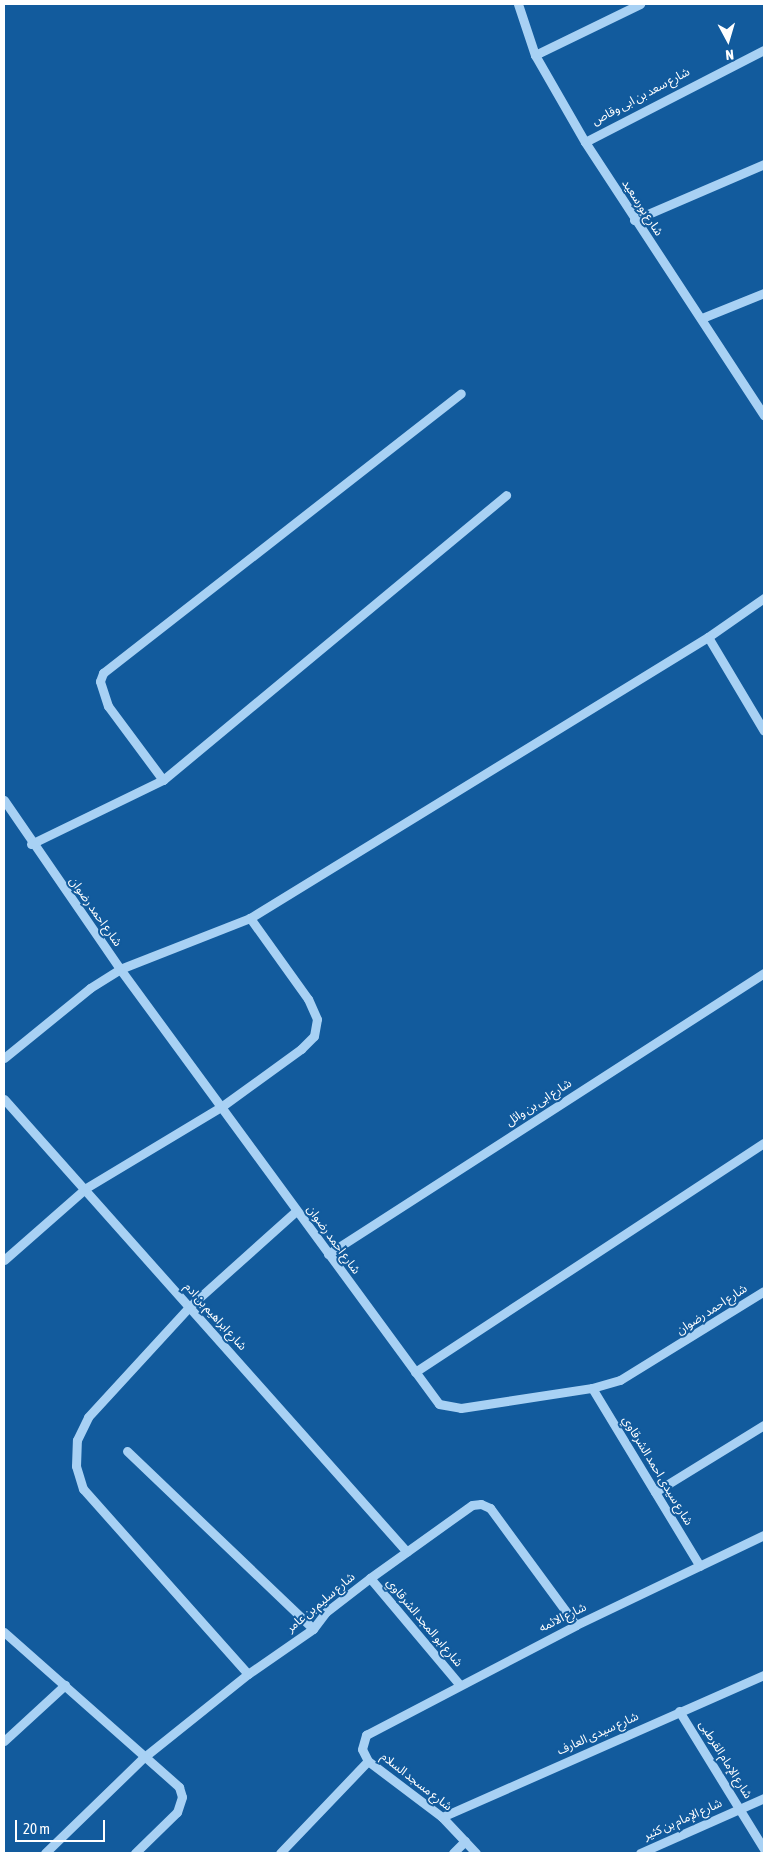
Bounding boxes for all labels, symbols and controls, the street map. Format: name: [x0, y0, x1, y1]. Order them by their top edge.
north arrow: [703, 15, 753, 65]
text: N: [725, 47, 735, 63]
street label: شارع سعد بن ابى وقاص: [590, 65, 692, 129]
street label: شارع بورسعيد: [618, 177, 666, 239]
street label: شارع احمد رضوان: [66, 874, 124, 950]
street label: شارع ابى بن وائل: [503, 1076, 575, 1130]
street label: شارع احمد رضوان: [303, 1203, 363, 1277]
street label: شارع ابراهيم بن ادم: [181, 1280, 249, 1354]
street label: شارع احمد رضوان: [674, 1282, 750, 1338]
street label: شارع سيدى احمد الشرقاوي: [619, 1414, 695, 1528]
street label: شارع سليم بن عامر: [284, 1570, 358, 1636]
street label: شارع ابو المجد الشرقاوي: [383, 1576, 465, 1670]
street label: شارع الائمه: [537, 1600, 589, 1636]
street label: شارع سيدى العارف: [555, 1710, 641, 1758]
street label: شارع الإمام القرطبى: [695, 1718, 755, 1802]
street label: شارع مسجد السلام: [378, 1750, 454, 1814]
street label: شارع الإمام بن كثير: [642, 1796, 724, 1844]
scale bar: [18, 1810, 108, 1842]
text: 20 m: [23, 1820, 50, 1837]

